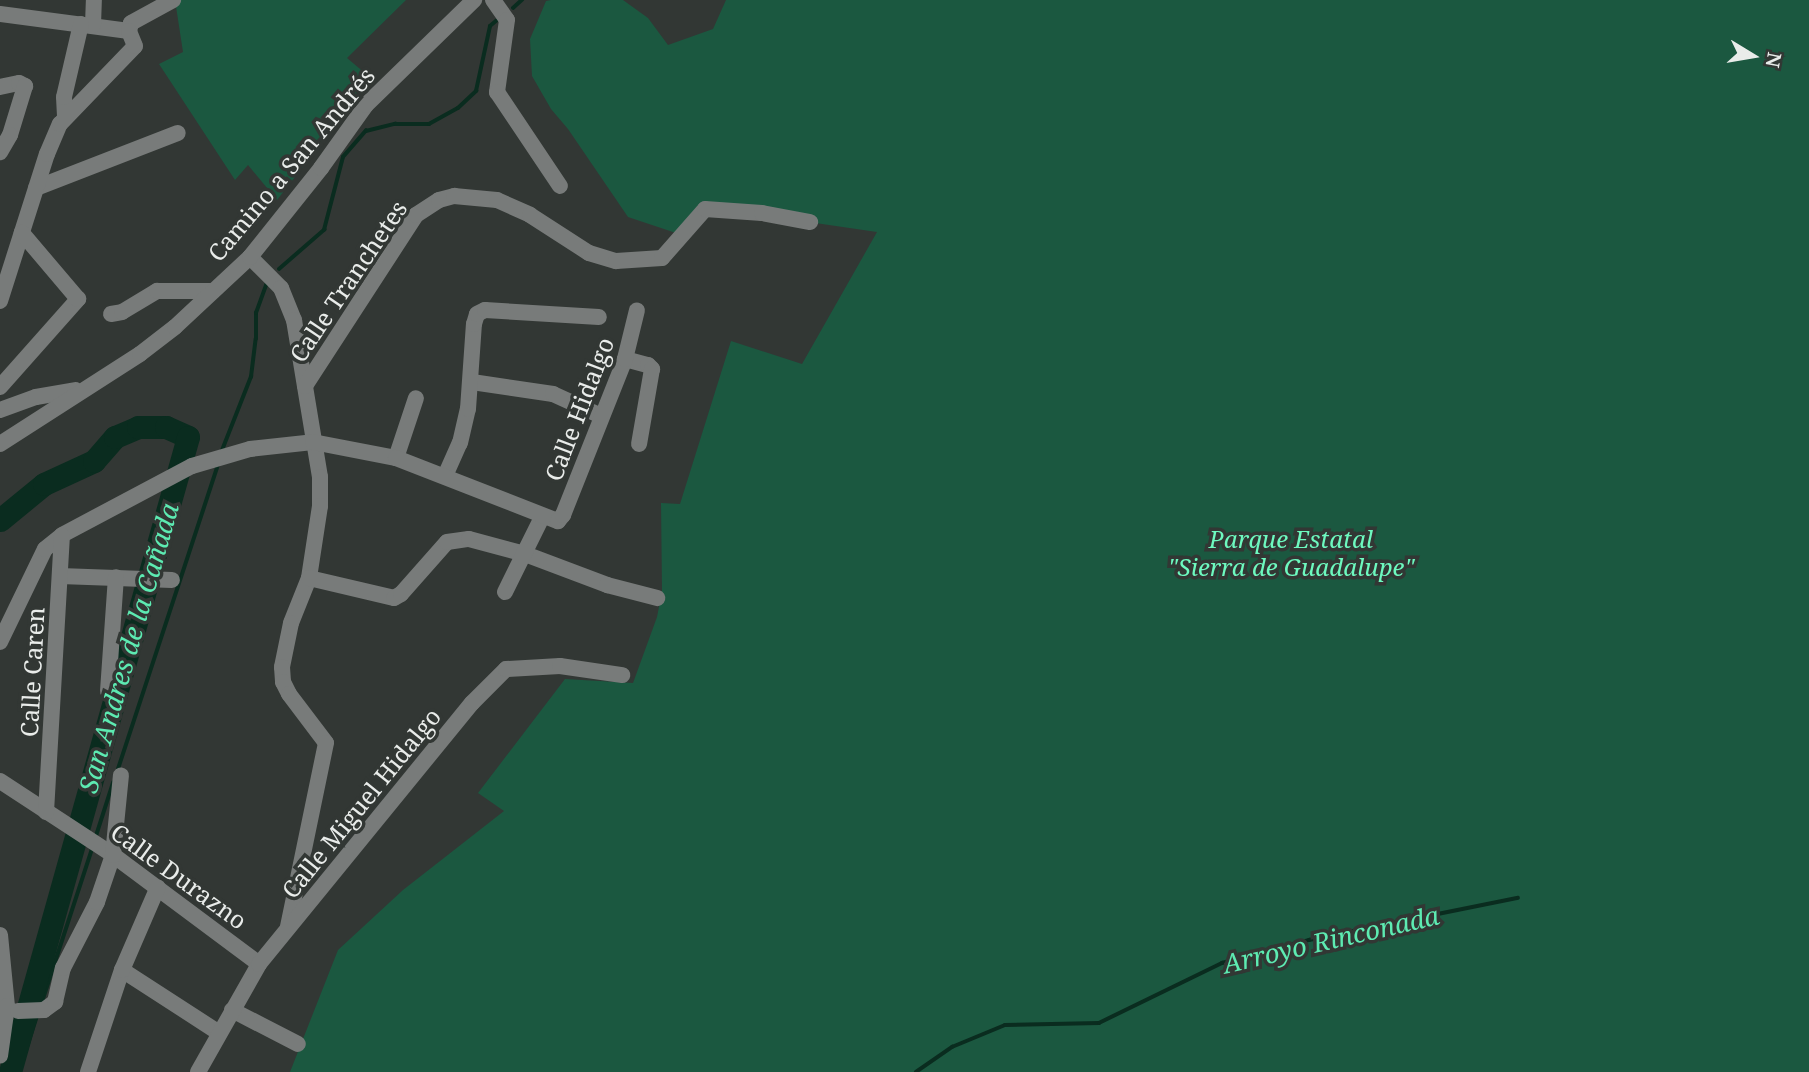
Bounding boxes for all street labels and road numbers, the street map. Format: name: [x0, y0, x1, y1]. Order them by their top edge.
street label: Camino a San Andrés: [201, 61, 381, 267]
street label: Calle Tranchetes: [283, 195, 413, 367]
street label: Calle Hidalgo: [538, 333, 620, 485]
street label: Calle Caren: [14, 606, 50, 738]
street label: Calle Miguel Hidalgo: [275, 702, 447, 904]
street label: Calle Durazno: [105, 817, 253, 935]

